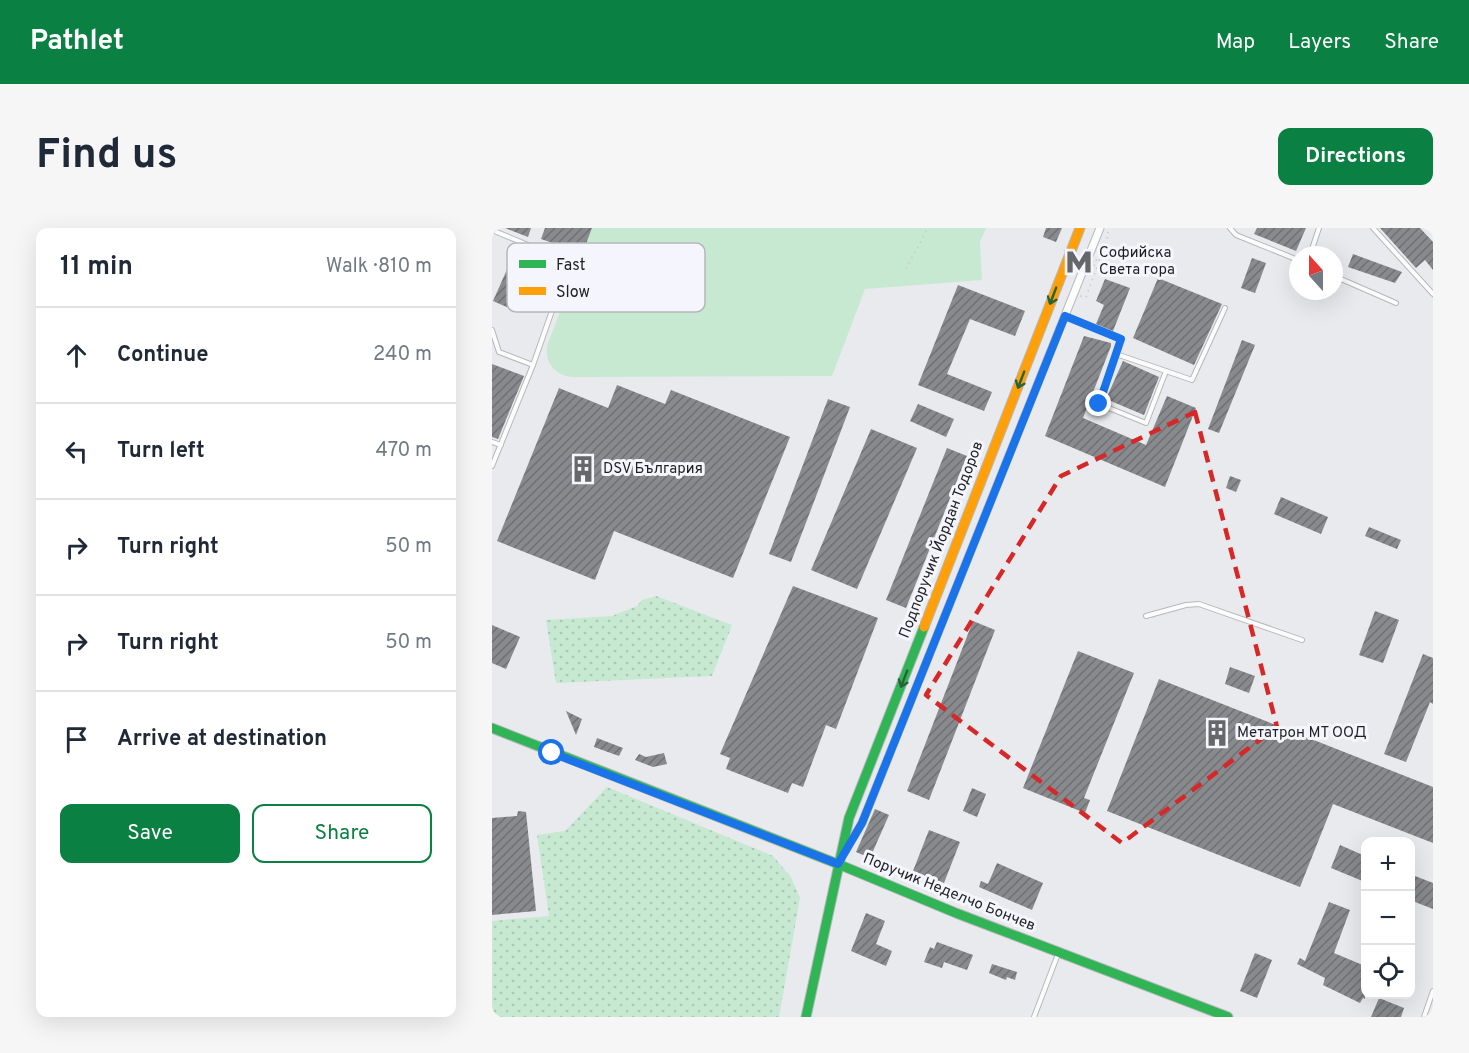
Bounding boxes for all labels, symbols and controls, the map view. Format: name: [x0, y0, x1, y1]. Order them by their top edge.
text: Pathlet: [30, 24, 124, 60]
text: Map: [1216, 29, 1255, 56]
text: Layers: [1288, 29, 1351, 56]
text: Share: [1384, 29, 1439, 56]
button: Directions: [1278, 128, 1433, 185]
text: Find us: [36, 130, 177, 183]
legend: [507, 243, 705, 312]
place label: Софийска Света гора: [1099, 244, 1175, 280]
north arrow: [1289, 246, 1343, 300]
metro station icon: Софийска Света гора: [1064, 247, 1094, 277]
text: 11 min: [60, 251, 133, 284]
text: Walk · 810 m: [326, 254, 432, 280]
text: Fast: [556, 256, 586, 276]
text: Slow: [556, 283, 590, 303]
one-way arrow: [1047, 287, 1058, 305]
icon: ahead: [60, 339, 93, 372]
text: Continue: [117, 342, 208, 369]
text: 240 m: [373, 342, 432, 368]
one-way arrow: [1014, 370, 1025, 389]
route end: [1085, 390, 1111, 416]
icon: left: [60, 435, 93, 468]
text: Turn left: [117, 438, 205, 465]
text: 470 m: [375, 438, 432, 464]
street label: Подпоручик Йордан Тодоров: [894, 438, 988, 641]
building icon: DSV България: [568, 454, 598, 484]
place label: DSV България: [603, 460, 703, 479]
icon: right: [60, 531, 93, 564]
text: Turn right: [117, 534, 219, 561]
text: 50 m: [385, 534, 432, 560]
icon: right: [60, 627, 93, 660]
text: Turn right: [117, 630, 219, 657]
text: 50 m: [385, 630, 432, 656]
one-way arrow: [897, 669, 908, 688]
building icon: Метатрон МТ ООД: [1202, 718, 1232, 748]
icon: arrive: [60, 723, 93, 756]
place label: Метатрон МТ ООД: [1237, 724, 1367, 743]
text: Arrive at destination: [117, 726, 327, 753]
route start: [538, 739, 564, 765]
button: Save: [60, 804, 240, 863]
button: Share: [252, 804, 432, 863]
map controls: [1361, 837, 1415, 999]
button: +: [1361, 837, 1415, 891]
street label: Поручик Неделчо Бончев: [860, 850, 1038, 936]
button: −: [1361, 891, 1415, 945]
button: locate: [1361, 945, 1415, 999]

